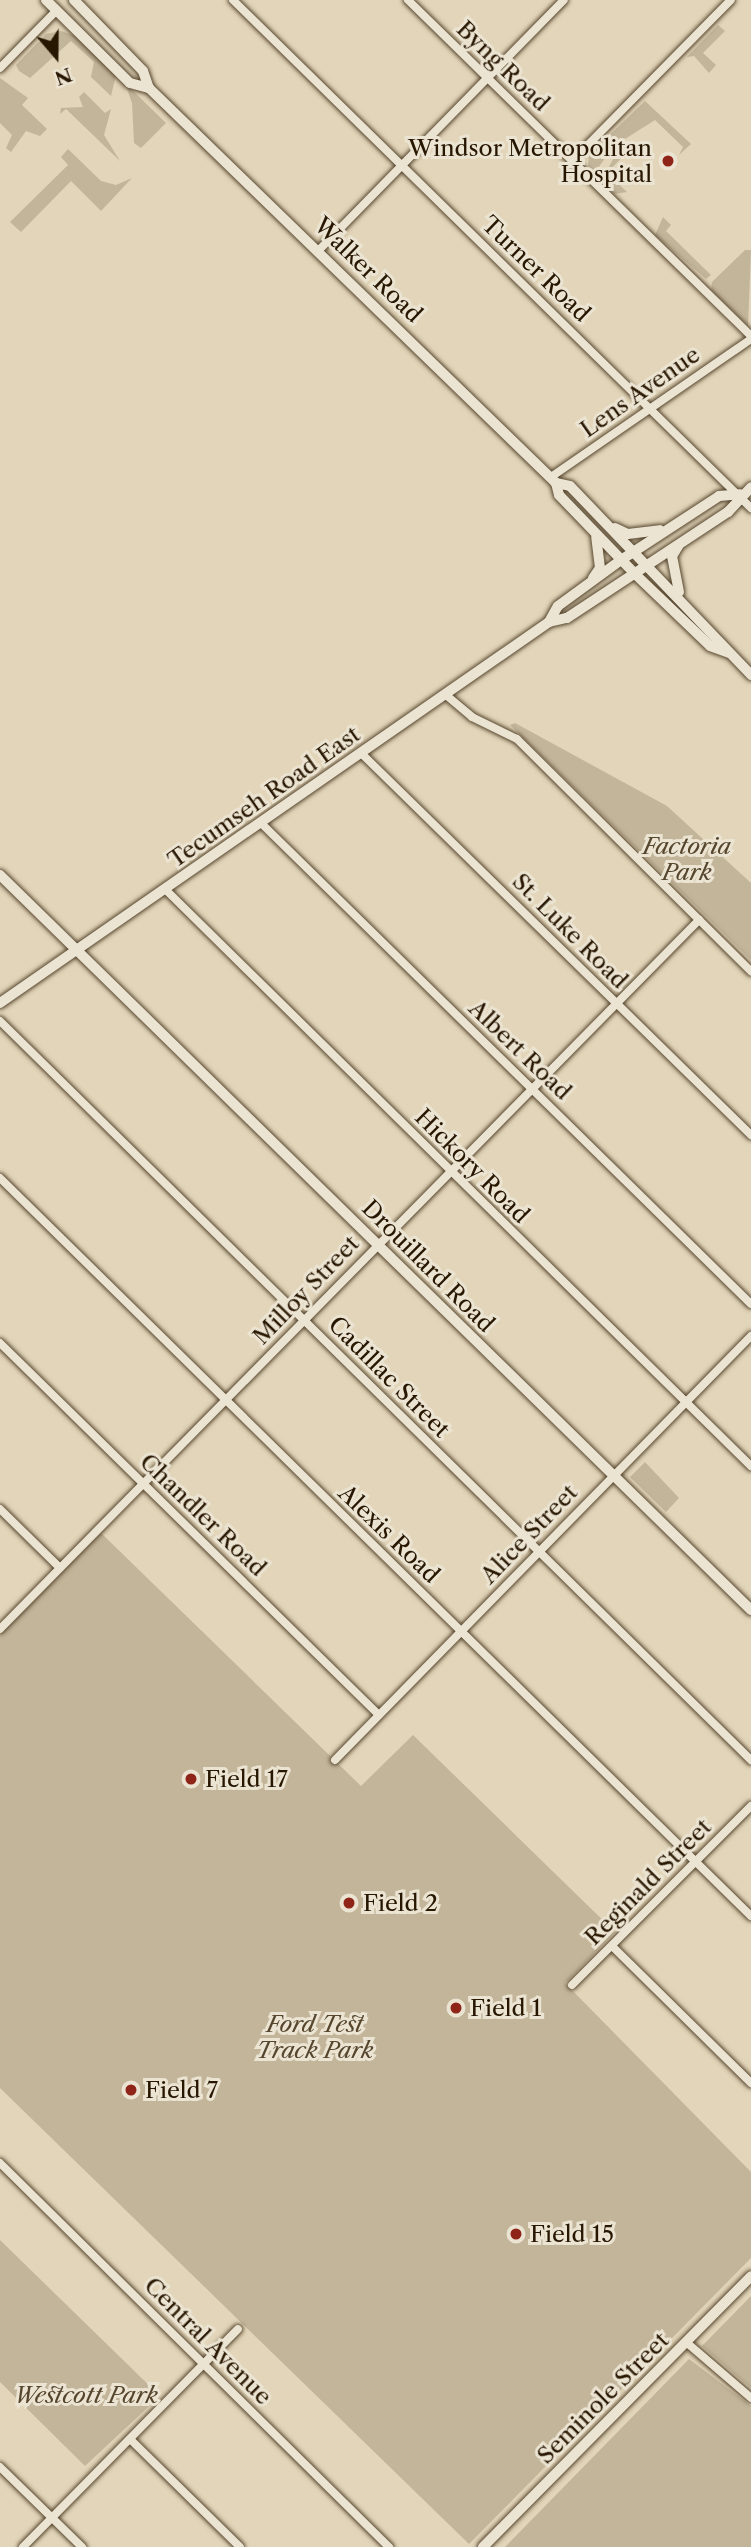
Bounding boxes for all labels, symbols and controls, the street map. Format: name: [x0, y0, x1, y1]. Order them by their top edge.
street label: Byng Road: [451, 15, 555, 117]
north arrow: [21, 21, 91, 91]
text: N: [52, 63, 75, 90]
place label: Windsor Metropolitan Hospital: [408, 134, 652, 188]
marker: Windsor Metropolitan Hospital: [658, 151, 678, 171]
street label: Turner Road: [476, 210, 596, 328]
street label: Walker Road: [308, 211, 428, 329]
street label: Lens Avenue: [575, 340, 705, 444]
street label: Tecumseh Road East: [163, 720, 365, 874]
park label: Factoria Park: [643, 832, 731, 886]
street label: St. Luke Road: [507, 868, 633, 994]
street label: Albert Road: [463, 994, 577, 1106]
street label: Hickory Road: [409, 1103, 535, 1229]
street label: Drouillard Road: [356, 1194, 500, 1338]
street label: Milloy Street: [247, 1230, 365, 1350]
street label: Cadillac Street: [323, 1311, 455, 1443]
street label: Chandler Road: [134, 1448, 272, 1582]
street label: Alexis Road: [333, 1479, 445, 1589]
street label: Alice Street: [475, 1479, 583, 1589]
place label: Field 17: [205, 1765, 288, 1793]
marker: Field 17: [183, 1771, 199, 1787]
street label: Reginald Street: [579, 1813, 717, 1951]
place label: Field 2: [363, 1889, 438, 1917]
marker: Field 2: [341, 1895, 357, 1911]
place label: Field 1: [470, 1994, 541, 2022]
marker: Field 1: [448, 2000, 464, 2016]
park label: Ford Test Track Park: [256, 2010, 374, 2064]
place label: Field 7: [145, 2076, 218, 2104]
marker: Field 7: [123, 2082, 139, 2098]
place label: Field 15: [530, 2220, 614, 2248]
marker: Field 15: [508, 2226, 524, 2242]
street label: Central Avenue: [138, 2271, 278, 2411]
street label: Seminole Street: [532, 2327, 674, 2469]
park label: Westcott Park: [14, 2381, 158, 2409]

